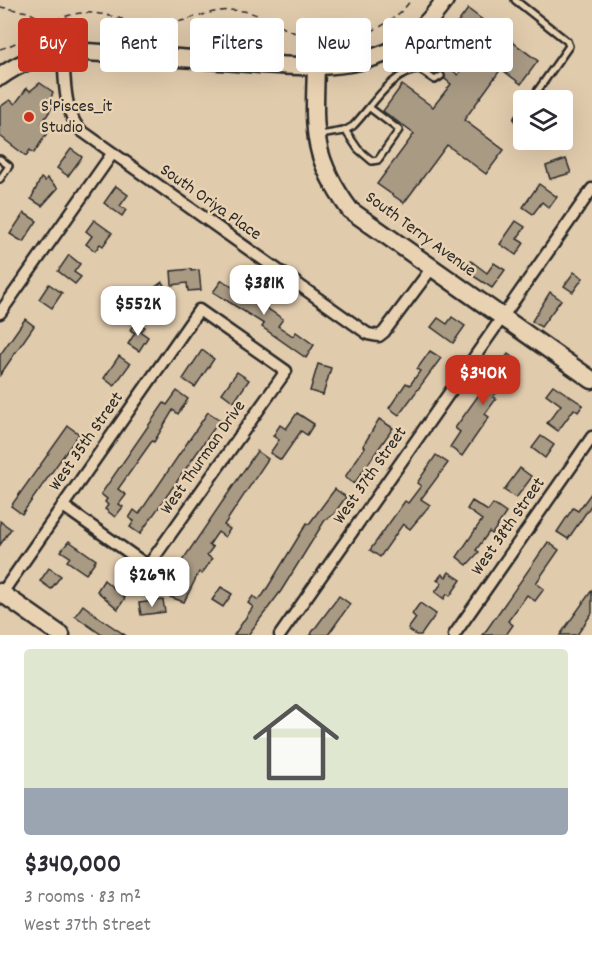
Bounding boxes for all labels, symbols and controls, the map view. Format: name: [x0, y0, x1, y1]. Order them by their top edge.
chip: Buy: [18, 18, 88, 72]
chip: Rent: [100, 18, 178, 72]
chip: Filters: [190, 18, 284, 72]
chip: New: [296, 18, 371, 72]
chip: Apartment: [383, 18, 513, 72]
map controls: [513, 90, 573, 150]
button: layers: [513, 90, 573, 150]
place label: S'Pisces_it Studio: [41, 95, 113, 141]
marker: S'Pisces_it Studio: [22, 110, 36, 124]
street label: South Oriya Place: [154, 159, 266, 247]
street label: South Terry Avenue: [359, 186, 481, 284]
pin: $381K: [222, 265, 306, 316]
text: $381K: [244, 270, 284, 298]
pin: $552K: [96, 286, 180, 337]
text: $552K: [115, 291, 161, 319]
pin: $340K: [441, 355, 525, 406]
text: $340K: [459, 360, 507, 388]
street label: West 35th Street: [44, 387, 131, 497]
street label: West Thurman Drive: [155, 396, 253, 520]
street label: West 37th Street: [328, 422, 414, 530]
street label: West 38th Street: [466, 473, 552, 581]
pin: $269K: [110, 557, 194, 608]
text: $269K: [128, 562, 176, 590]
icon: home: [242, 688, 350, 796]
text: $340,000: [24, 847, 121, 884]
text: 3 rooms · 83 m²: [24, 884, 141, 912]
text: West 37th Street: [24, 912, 151, 940]

